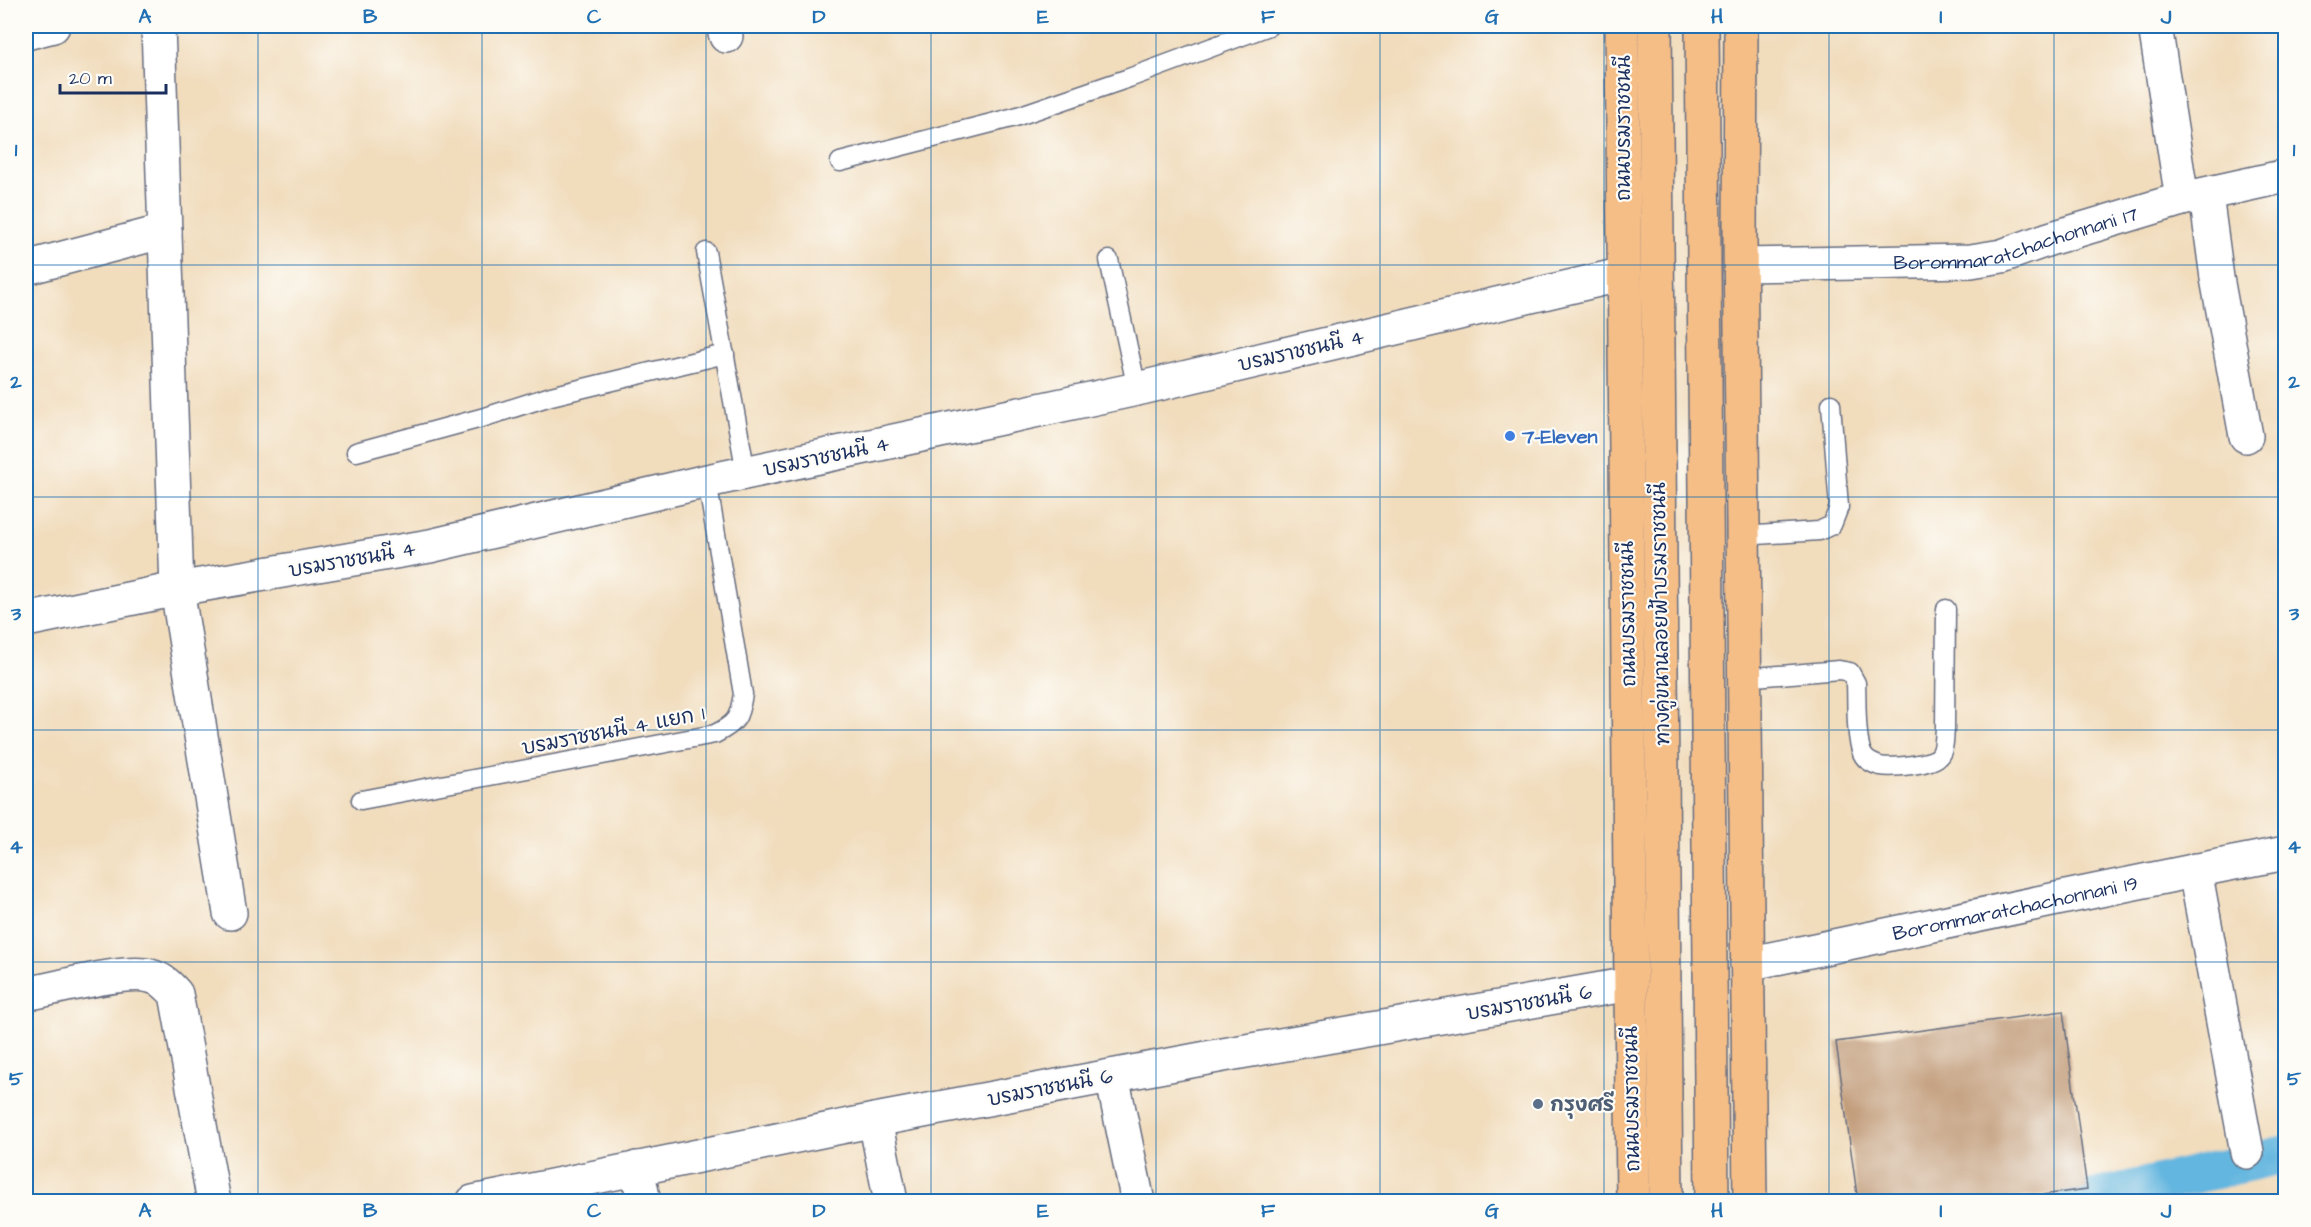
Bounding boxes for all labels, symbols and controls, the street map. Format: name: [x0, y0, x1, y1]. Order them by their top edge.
text: A: [139, 3, 152, 31]
text: B: [363, 3, 378, 31]
text: C: [587, 3, 602, 31]
text: D: [813, 3, 826, 31]
text: E: [1037, 3, 1049, 31]
text: F: [1261, 3, 1276, 31]
text: G: [1485, 3, 1499, 31]
text: H: [1711, 3, 1723, 31]
text: I: [1939, 3, 1943, 31]
text: J: [2160, 3, 2172, 31]
street label: ถนนบรมราชชนนี: [1610, 55, 1638, 201]
scale bar: [60, 57, 166, 95]
text: 20 m: [69, 66, 112, 91]
text: 1: [15, 136, 18, 164]
text: 1: [2293, 136, 2296, 164]
street label: Borommaratchachonnani 17: [1893, 200, 2142, 277]
street label: บรมราชชนนี 4: [1236, 323, 1367, 379]
text: 2: [9, 368, 22, 396]
text: 2: [2287, 368, 2300, 396]
place label: 7-Eleven: [1521, 423, 1598, 451]
marker: 7-Eleven: [1503, 429, 1517, 443]
street label: บรมราชชนนี 4: [761, 430, 892, 484]
street label: ทางคู่ขนานลอยฟ้าบรมราชชนนี: [1644, 482, 1678, 746]
street label: บรมราชชนนี 4: [287, 535, 418, 585]
street label: ถนนบรมราชชนนี: [1613, 540, 1643, 687]
text: 3: [10, 600, 22, 628]
text: 3: [2288, 600, 2300, 628]
street label: บรมราชชนนี 4 แยก 1: [519, 699, 707, 762]
text: 4: [9, 833, 23, 861]
text: 4: [2287, 833, 2301, 861]
street label: Borommaratchachonnani 19: [1890, 869, 2141, 948]
street label: บรมราชชนนี 6: [1464, 978, 1595, 1028]
street label: ถนนบรมราชชนนี: [1617, 1025, 1647, 1172]
street label: บรมราชชนนี 6: [985, 1062, 1116, 1114]
text: 5: [9, 1065, 24, 1093]
text: 5: [2287, 1065, 2302, 1093]
place label: กรุงศรี: [1550, 1091, 1614, 1119]
marker: กรุงศรี: [1531, 1097, 1545, 1111]
text: A: [139, 1197, 152, 1225]
text: B: [363, 1197, 378, 1225]
text: C: [587, 1197, 602, 1225]
text: D: [813, 1197, 826, 1225]
text: E: [1037, 1197, 1049, 1225]
text: F: [1261, 1197, 1276, 1225]
text: G: [1485, 1197, 1499, 1225]
text: H: [1711, 1197, 1723, 1225]
text: I: [1939, 1197, 1943, 1225]
text: J: [2160, 1197, 2172, 1225]

